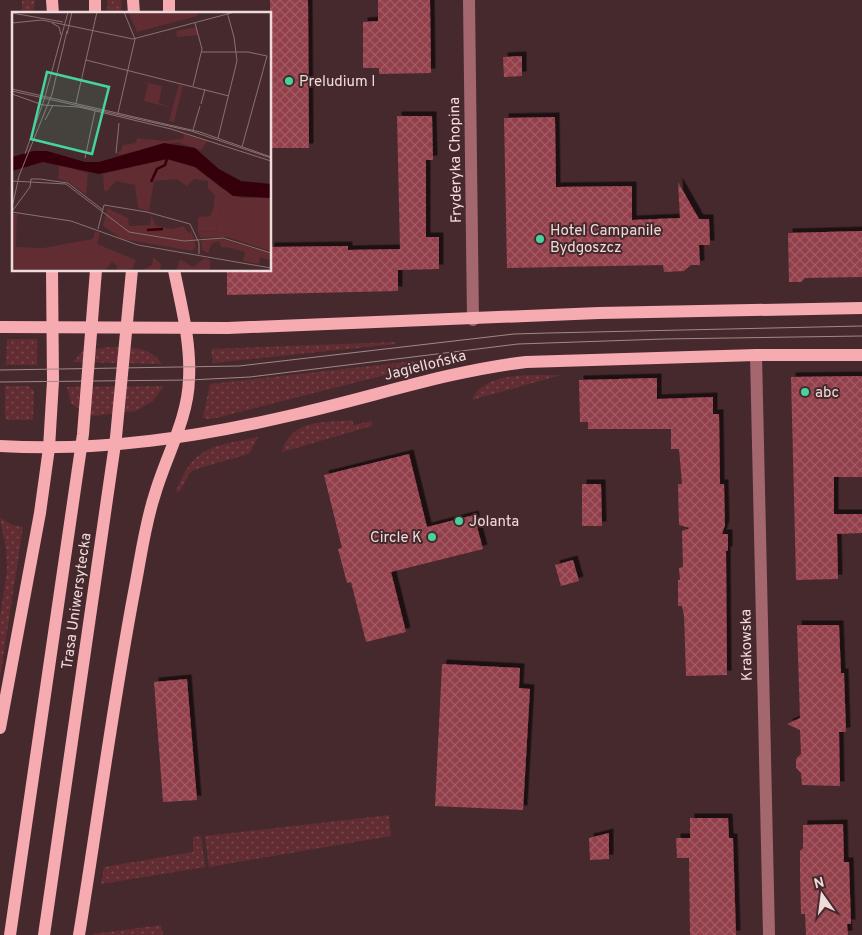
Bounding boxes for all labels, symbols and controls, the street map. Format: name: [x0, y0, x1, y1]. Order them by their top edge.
inset map: [12, 12, 271, 271]
place label: Preludium I: [299, 73, 376, 92]
marker: Preludium I: [283, 75, 295, 87]
street label: Fryderyka Chopina: [446, 97, 467, 223]
place label: Hotel Campanile Bydgoszcz: [550, 222, 662, 258]
marker: Hotel Campanile Bydgoszcz: [534, 233, 546, 245]
street label: Jagiellońska: [382, 347, 468, 386]
place label: abc: [815, 384, 839, 403]
marker: abc: [799, 386, 811, 398]
place label: Jolanta: [469, 513, 519, 532]
marker: Jolanta: [453, 515, 465, 527]
place label: Circle K: [370, 529, 422, 548]
marker: Circle K: [426, 531, 438, 543]
street label: Trasa Uniwersytecka: [58, 532, 96, 671]
street label: Krakowska: [737, 609, 758, 681]
north arrow: [797, 870, 847, 920]
text: N: [812, 874, 826, 893]

